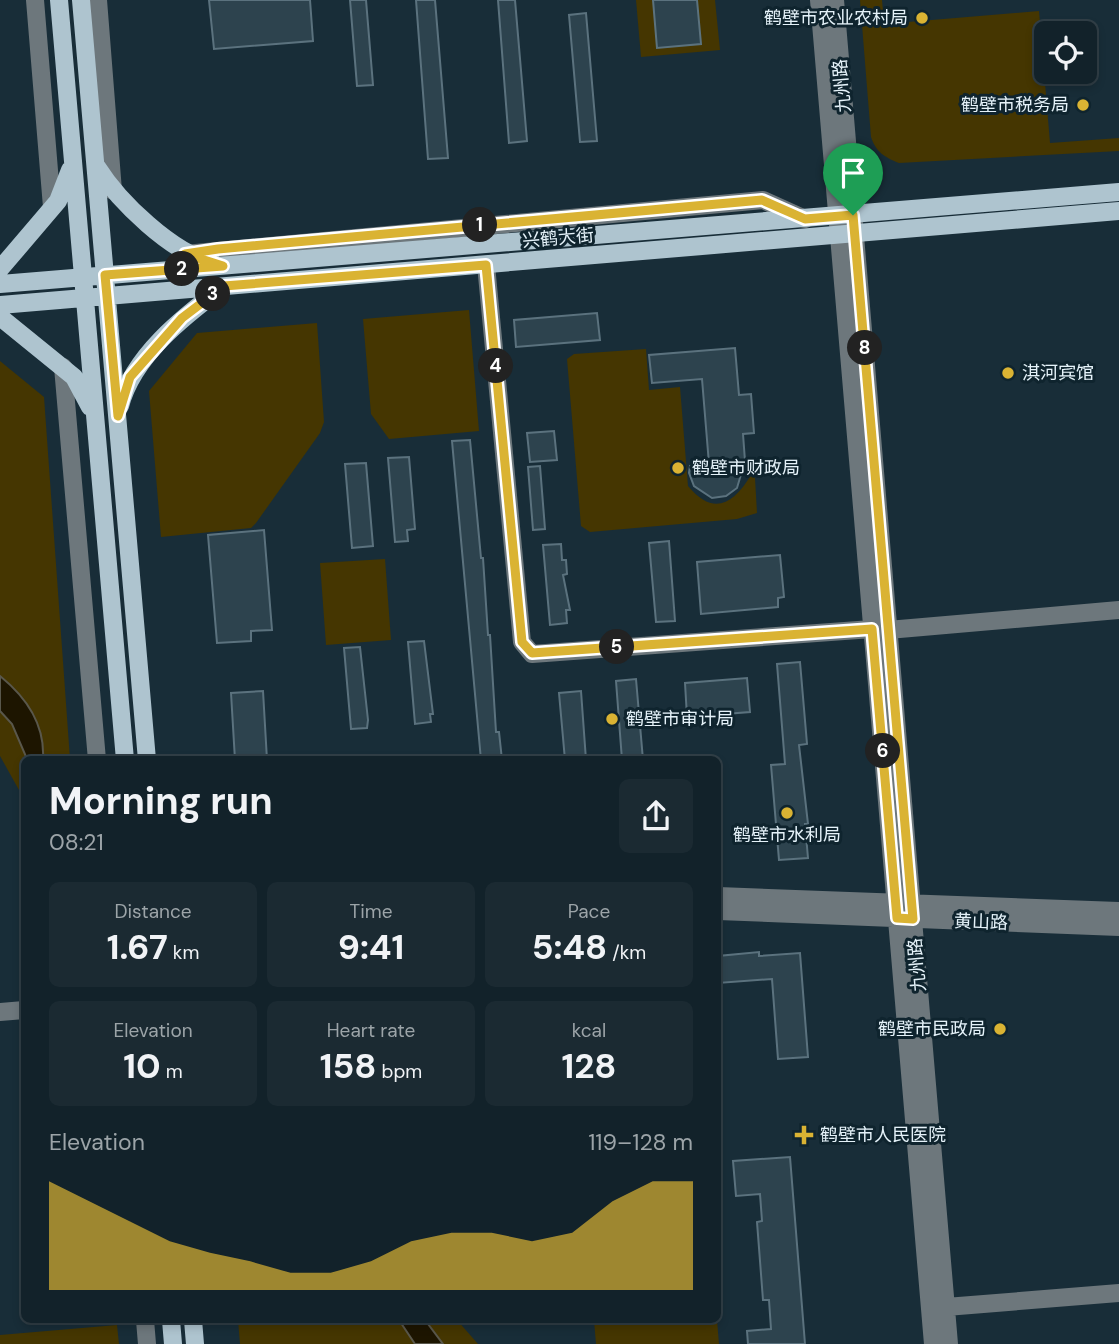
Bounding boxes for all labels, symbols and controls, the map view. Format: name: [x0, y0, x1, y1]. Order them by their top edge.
place label: 鹤壁市农业农村局: [764, 6, 908, 30]
marker: 鹤壁市农业农村局: [914, 10, 930, 26]
map controls: [1034, 21, 1097, 84]
button: locate: [1034, 21, 1097, 84]
street label: 九州路: [828, 58, 856, 114]
place label: 鹤壁市税务局: [961, 93, 1069, 117]
marker: 鹤壁市税务局: [1075, 97, 1091, 113]
pin: [823, 143, 883, 215]
icon: arrive: [834, 154, 872, 192]
pin: 1: [462, 208, 498, 243]
text: 1: [476, 212, 483, 237]
street label: 兴鹤大街: [521, 223, 595, 253]
pin: 2: [164, 252, 200, 286]
text: 2: [176, 256, 187, 281]
pin: 3: [196, 276, 230, 312]
text: 3: [207, 281, 218, 306]
pin: 8: [848, 330, 882, 366]
text: 8: [858, 335, 871, 360]
pin: 4: [478, 348, 514, 384]
text: 4: [489, 353, 502, 378]
place label: 淇河宾馆: [1022, 361, 1094, 385]
marker: 淇河宾馆: [1000, 365, 1016, 381]
place label: 鹤壁市财政局: [692, 456, 800, 480]
marker: 鹤壁市财政局: [670, 460, 686, 476]
pin: 5: [600, 630, 634, 664]
text: 5: [611, 634, 622, 659]
place label: 鹤壁市审计局: [626, 707, 734, 731]
marker: 鹤壁市审计局: [604, 711, 620, 727]
pin: 6: [866, 734, 900, 768]
text: 6: [876, 738, 889, 763]
text: Morning run: [49, 776, 273, 826]
button: share: [619, 779, 693, 853]
marker: 鹤壁市水利局: [779, 805, 795, 821]
place label: 鹤壁市水利局: [733, 823, 841, 847]
text: 08:21: [49, 827, 104, 857]
text: Distance: [114, 899, 192, 924]
text: Time: [350, 899, 392, 924]
text: Pace: [568, 899, 610, 924]
street label: 黄山路: [954, 909, 1008, 935]
text: 1.67: [107, 924, 168, 970]
text: 9:41: [338, 924, 404, 970]
text: 5:48: [532, 924, 607, 970]
street label: 九州路: [903, 937, 931, 993]
text: km: [168, 940, 199, 965]
text: /km: [607, 940, 646, 965]
place label: 鹤壁市民政局: [878, 1017, 986, 1041]
text: Elevation: [113, 1018, 193, 1043]
text: Heart rate: [327, 1018, 415, 1043]
text: kcal: [572, 1018, 606, 1043]
marker: 鹤壁市民政局: [992, 1021, 1008, 1037]
text: 10: [123, 1043, 161, 1089]
text: 158: [320, 1043, 376, 1089]
text: 128: [562, 1043, 616, 1089]
text: m: [161, 1059, 183, 1084]
text: bpm: [376, 1059, 422, 1084]
place label: 鹤壁市人民医院: [820, 1123, 946, 1147]
marker: 鹤壁市人民医院: [794, 1125, 814, 1145]
text: Elevation: [49, 1127, 145, 1157]
text: 119–128 m: [588, 1127, 693, 1157]

